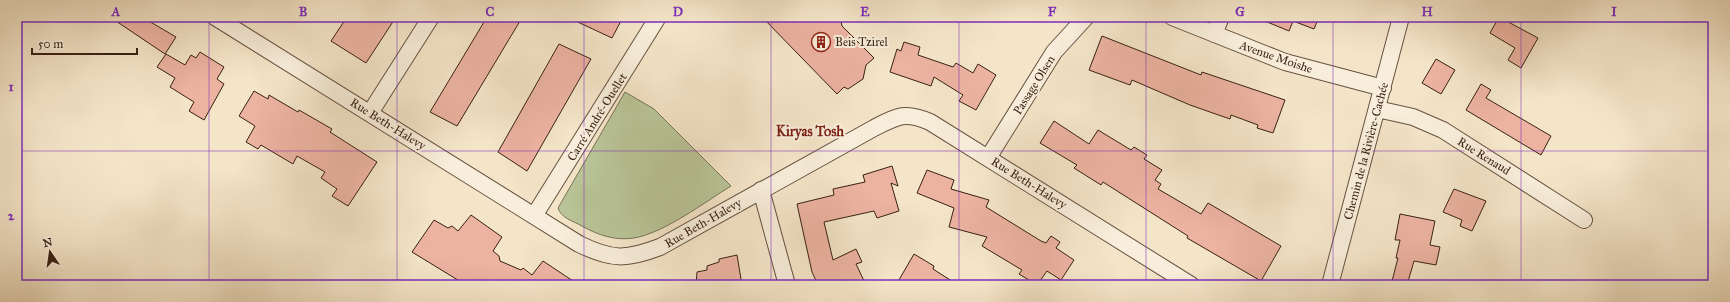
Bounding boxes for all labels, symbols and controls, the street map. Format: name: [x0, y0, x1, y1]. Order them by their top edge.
text: A: [111, 4, 121, 20]
text: B: [299, 4, 308, 20]
text: C: [486, 4, 495, 20]
text: D: [673, 4, 683, 20]
text: E: [860, 4, 870, 20]
text: F: [1048, 4, 1057, 20]
text: G: [1235, 4, 1245, 20]
text: H: [1421, 4, 1433, 20]
text: I: [1611, 4, 1617, 20]
scale bar: [32, 30, 137, 56]
building icon: Beis Tzirel: [810, 31, 832, 53]
place label: Beis Tzirel: [835, 35, 889, 49]
text: 50 m: [38, 37, 63, 51]
street label: Avenue Moishe: [1237, 38, 1314, 76]
street label: Passage Olsen: [1010, 52, 1059, 118]
street label: Carré André-Ouellet: [564, 70, 630, 164]
text: 1: [8, 79, 14, 95]
street label: Chemin de la Rivière-Cachée: [1341, 81, 1391, 221]
street label: Rue Beth-Halevy: [348, 95, 429, 153]
district label: Kiryas Tosh: [776, 123, 844, 141]
street label: Rue Renaud: [1455, 134, 1513, 178]
street label: Rue Beth-Halevy: [989, 154, 1070, 212]
street label: Rue Beth-Halevy: [662, 195, 744, 251]
text: 2: [8, 208, 15, 224]
north arrow: [30, 232, 70, 272]
text: N: [42, 235, 55, 250]

